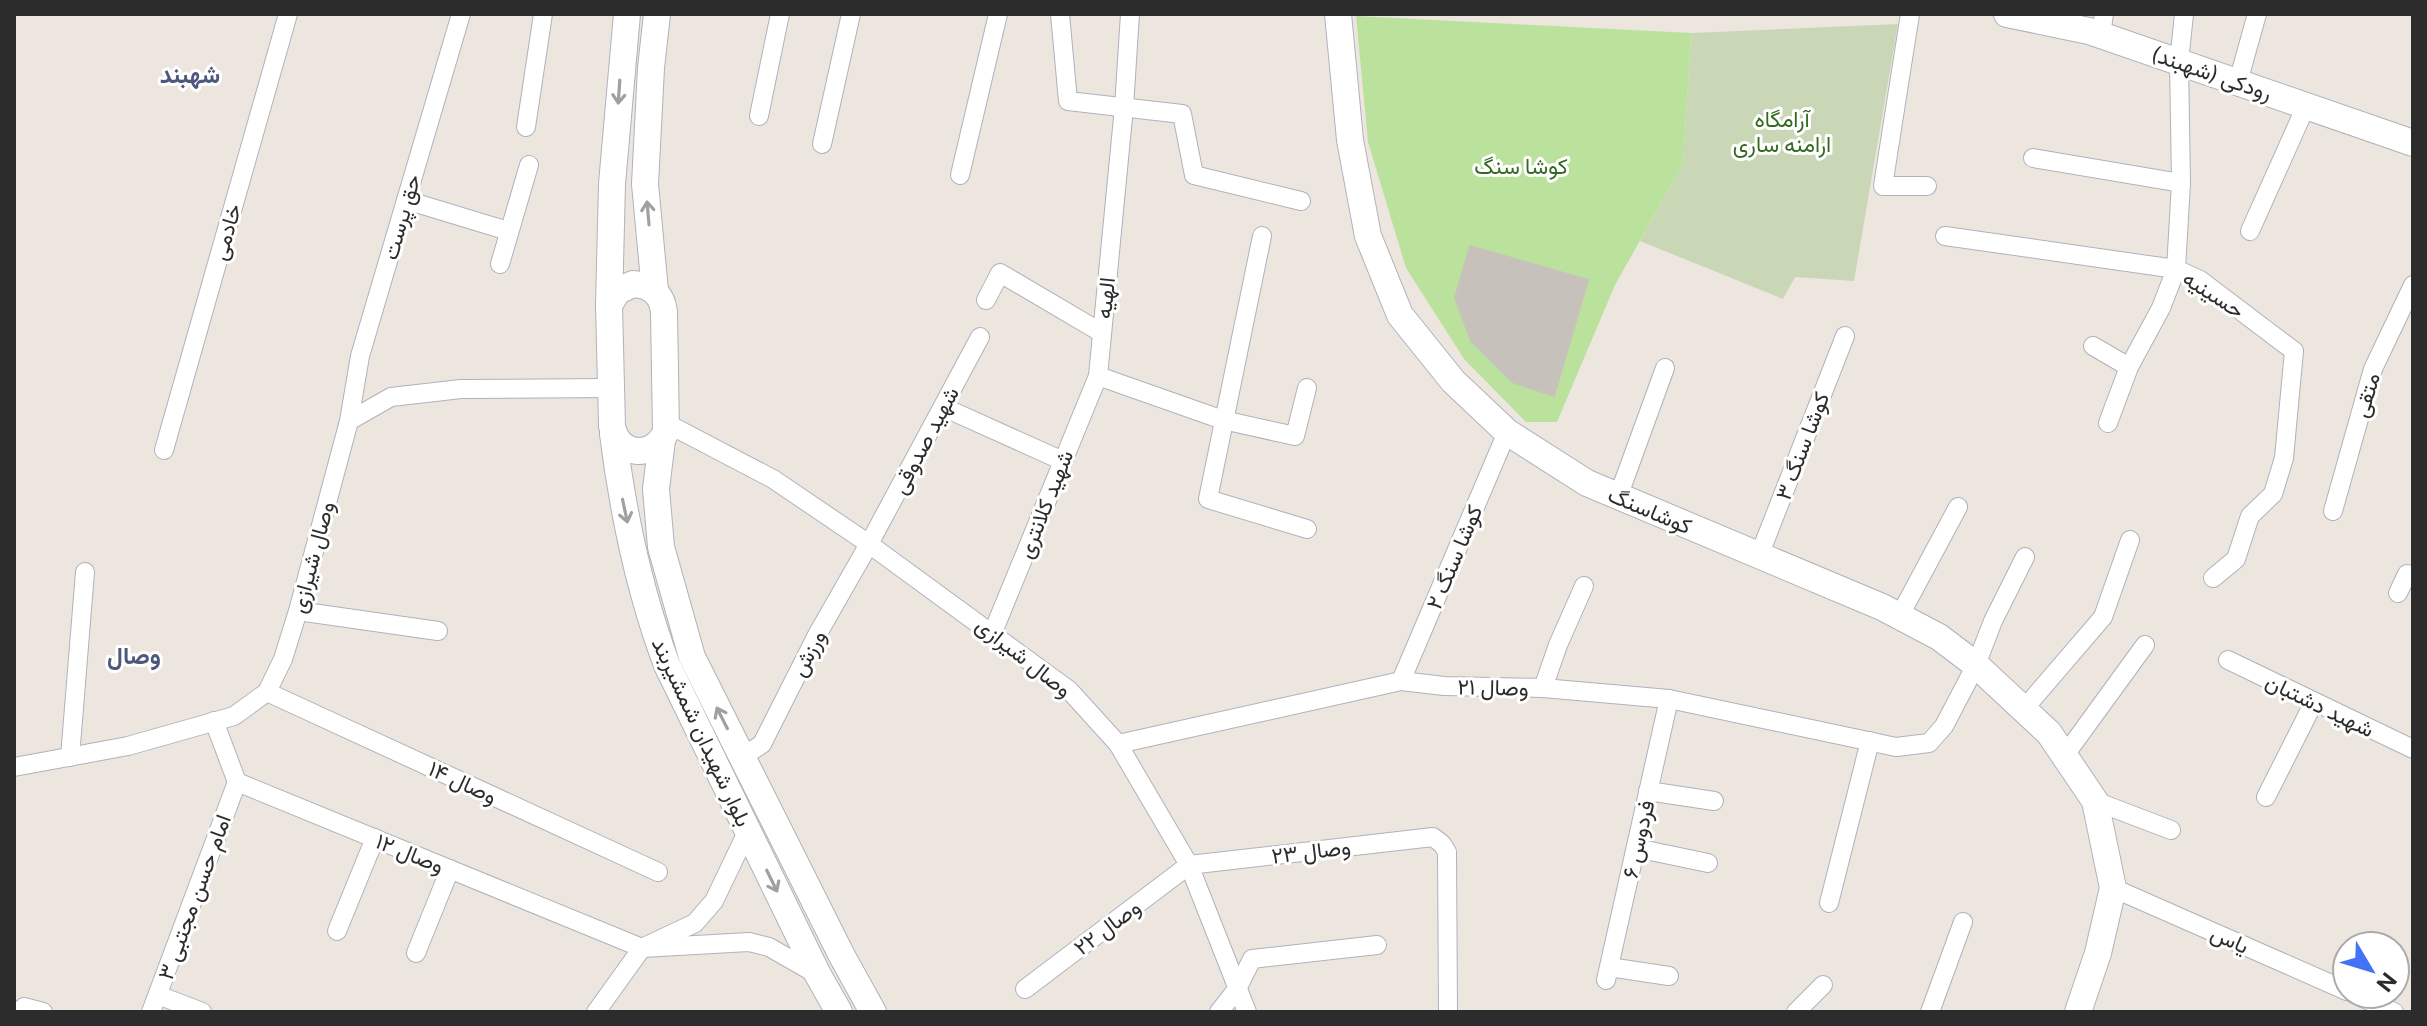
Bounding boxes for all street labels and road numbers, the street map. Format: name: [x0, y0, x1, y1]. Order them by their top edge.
street label: رودکی (شهبند): [2148, 40, 2275, 107]
street label: حق پرست: [376, 171, 427, 263]
street label: خادمی: [206, 201, 247, 263]
street label: حسینیه: [2178, 265, 2250, 323]
street label: الهیه: [1090, 276, 1121, 320]
street label: متقی: [2347, 370, 2386, 421]
street label: شهید صدوقی: [886, 382, 965, 498]
street label: کوشا سنگ ۳: [1770, 388, 1835, 504]
street label: شهید کلانتری: [1011, 446, 1079, 562]
street label: کوشاسنگ: [1604, 481, 1696, 540]
street label: وصال شیرازی: [285, 498, 340, 616]
street label: کوشا سنگ ۲: [1420, 501, 1489, 613]
street label: وصال شیرازی: [970, 611, 1077, 703]
street label: ورزش: [785, 625, 832, 681]
street label: بلوار شهیدان شمشیربند: [646, 633, 757, 831]
street label: شهید دشتبان: [2261, 668, 2378, 743]
street label: وصال ۲۱: [1457, 673, 1529, 702]
street label: وصال ۱۴: [424, 755, 501, 810]
street label: فردوس ۶: [1616, 797, 1661, 881]
street label: امام حسن مجتبی ۳: [152, 811, 238, 984]
street label: وصال ۱۲: [372, 828, 448, 879]
street label: وصال ۲۳: [1270, 833, 1352, 870]
street label: وصال ۲۲: [1069, 894, 1146, 961]
street label: یاس: [2207, 919, 2253, 960]

